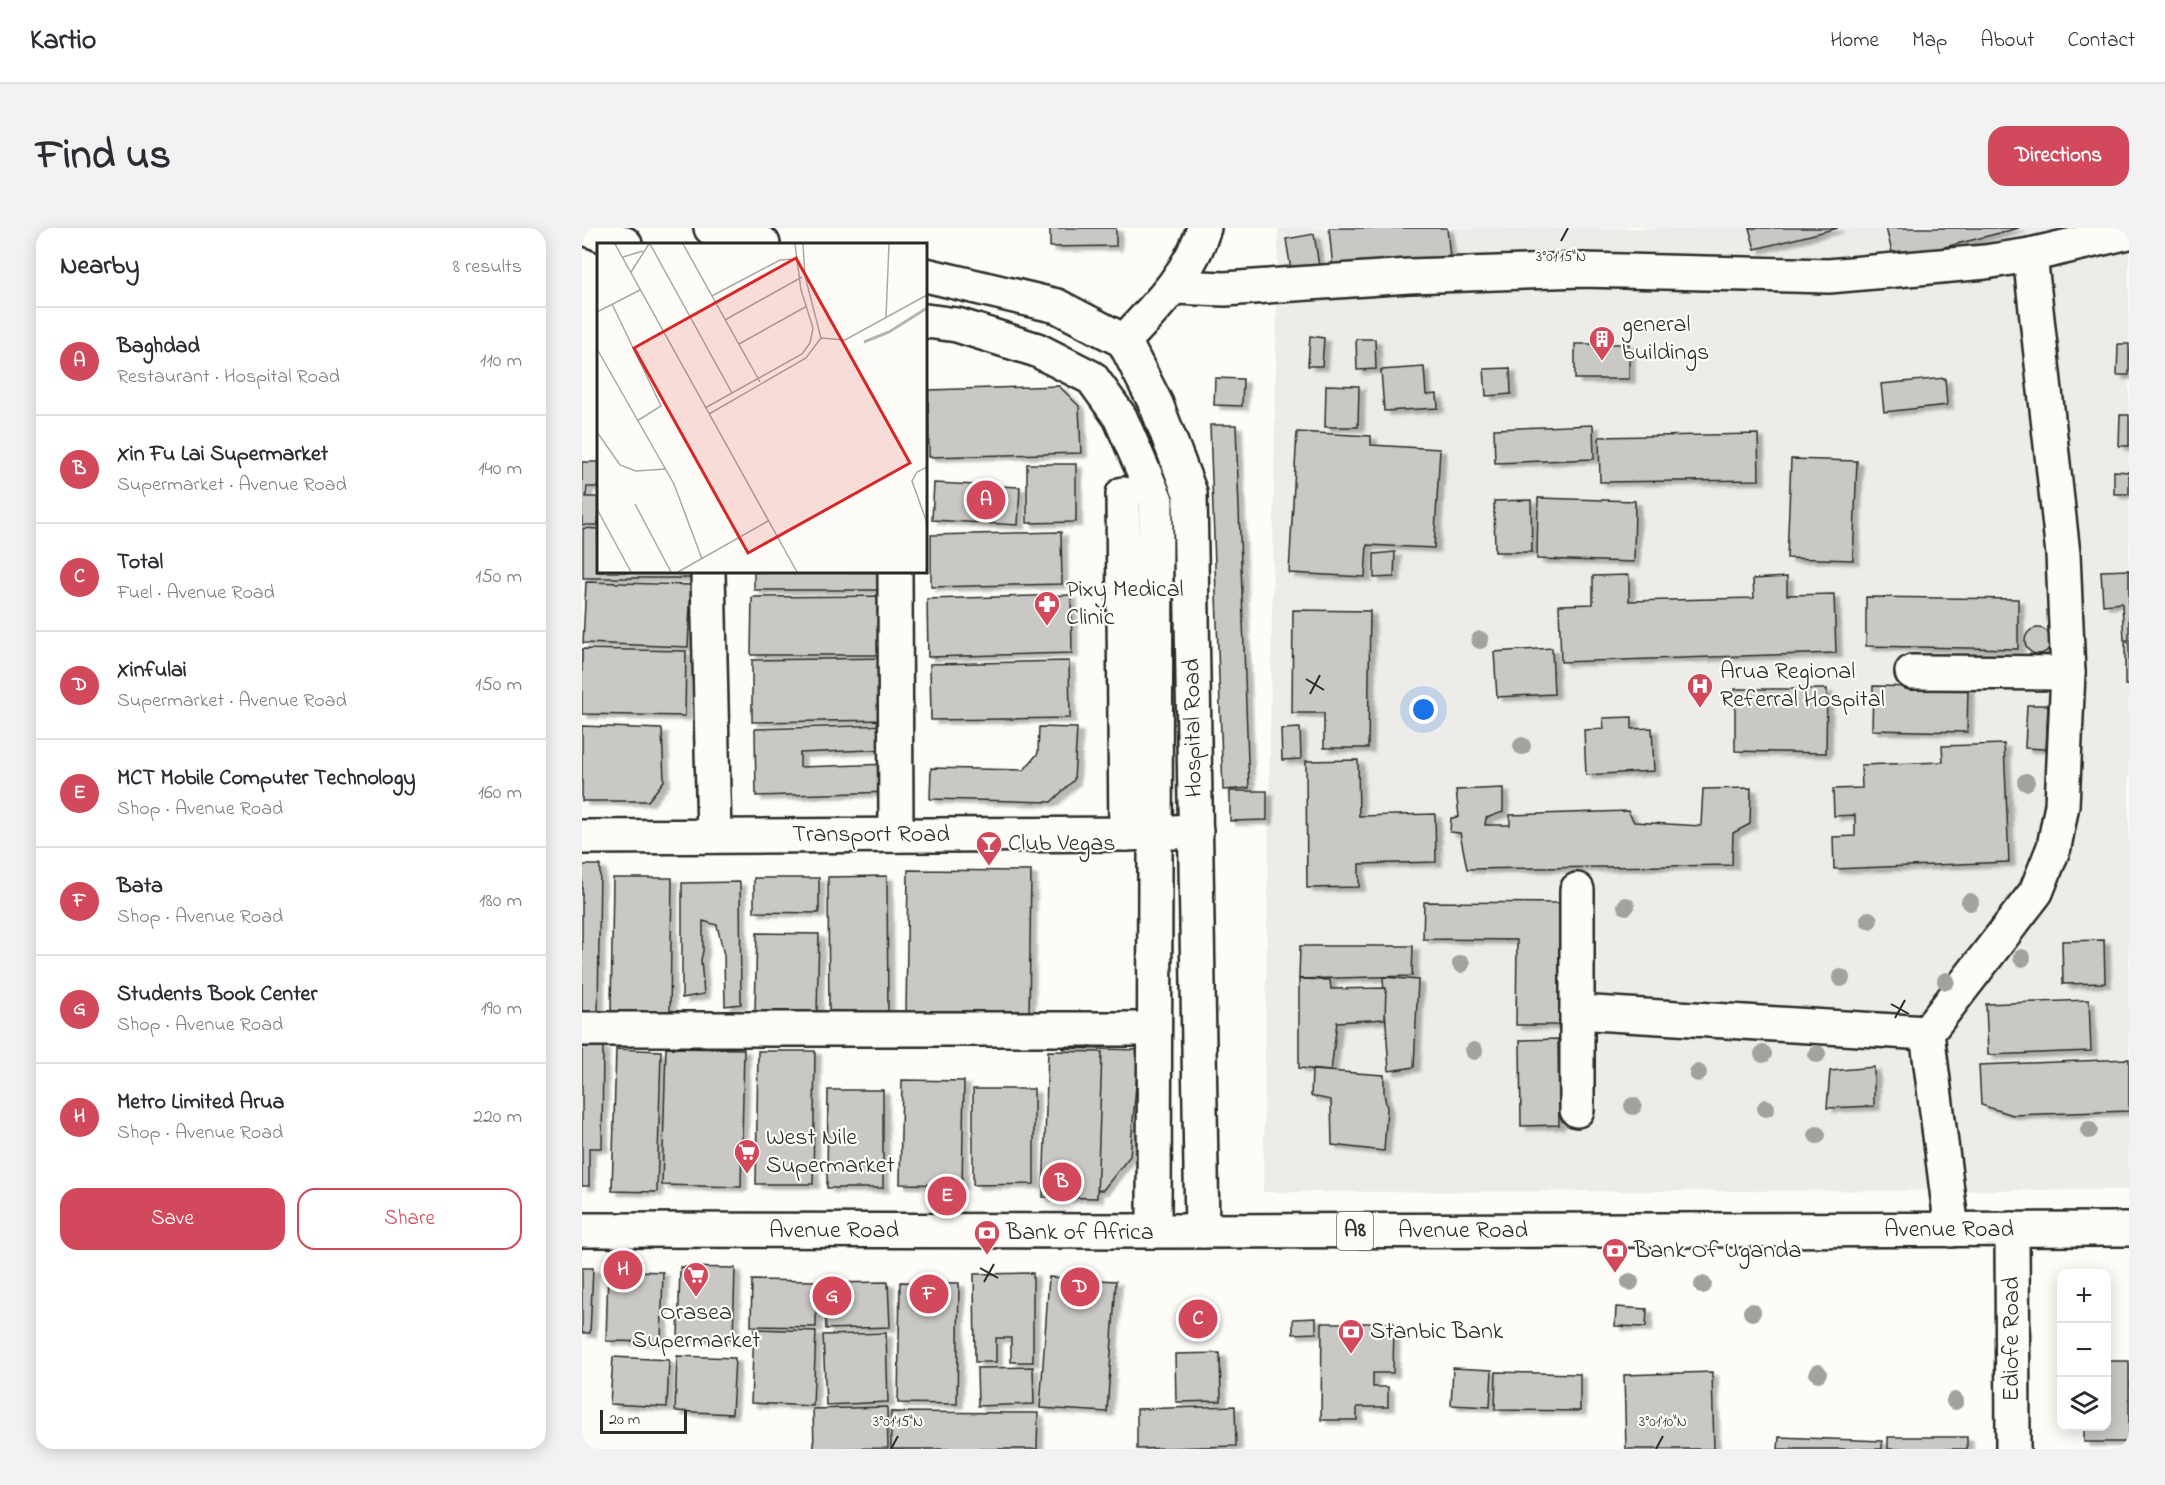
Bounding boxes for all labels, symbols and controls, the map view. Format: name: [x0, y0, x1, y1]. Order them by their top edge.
text: Kartio: [30, 21, 96, 62]
text: Home: [1830, 26, 1879, 56]
text: Map: [1912, 26, 1947, 56]
text: About: [1980, 26, 2034, 56]
text: Contact: [2067, 26, 2135, 56]
text: Find us: [36, 126, 171, 187]
button: Directions: [1988, 126, 2129, 186]
inset map: [597, 243, 927, 573]
text: 3°01'15"N: [1536, 246, 1586, 268]
text: Nearby: [60, 248, 139, 286]
text: 8 results: [453, 253, 522, 282]
place label: general buildings: [1621, 308, 1709, 371]
building icon: general buildings: [1587, 324, 1617, 362]
text: Baghdad: [117, 331, 200, 363]
text: A: [73, 347, 86, 376]
text: 110 m: [480, 347, 522, 376]
text: Restaurant · Hospital Road: [117, 363, 340, 392]
text: Xin Fu Lai Supermarket: [117, 439, 328, 471]
text: B: [73, 455, 86, 484]
text: 140 m: [478, 455, 522, 484]
text: Supermarket · Avenue Road: [117, 471, 347, 500]
pin: A: [966, 478, 1006, 522]
text: Total: [117, 547, 163, 579]
text: C: [74, 563, 85, 592]
text: 150 m: [475, 563, 522, 592]
place label: Pixy Medical Clinic: [1066, 573, 1184, 636]
text: Fuel · Avenue Road: [117, 579, 275, 608]
pharmacy icon: Pixy Medical Clinic: [1032, 589, 1062, 627]
text: Xinfulai: [117, 655, 187, 687]
place label: Arua Regional Referral Hospital: [1720, 655, 1885, 718]
street label: Hospital Road: [1175, 658, 1213, 798]
text: D: [72, 671, 87, 700]
text: 150 m: [475, 671, 522, 700]
hospital icon: Arua Regional Referral Hospital: [1685, 671, 1715, 709]
text: Supermarket · Avenue Road: [117, 687, 347, 716]
your location: [1409, 695, 1438, 724]
text: MCT Mobile Computer Technology: [117, 763, 416, 795]
text: E: [73, 779, 86, 808]
text: 160 m: [478, 779, 522, 808]
text: Shop · Avenue Road: [117, 795, 283, 824]
street label: Transport Road: [792, 818, 950, 853]
place label: Club Vegas: [1008, 827, 1116, 862]
bar icon: Club Vegas: [974, 829, 1004, 867]
text: Bata: [117, 871, 163, 903]
text: F: [73, 887, 86, 916]
text: 180 m: [479, 887, 522, 916]
text: Shop · Avenue Road: [117, 903, 283, 932]
text: Students Book Center: [117, 979, 317, 1011]
text: G: [73, 995, 86, 1024]
text: 190 m: [480, 995, 522, 1024]
text: Shop · Avenue Road: [117, 1011, 283, 1040]
text: Metro Limited Arua: [117, 1087, 284, 1119]
text: H: [74, 1103, 85, 1132]
text: 220 m: [473, 1103, 522, 1132]
text: Shop · Avenue Road: [117, 1119, 283, 1148]
place label: West Nile Supermarket: [766, 1121, 895, 1184]
supermarket icon: West Nile Supermarket: [732, 1137, 762, 1175]
pin: B: [1042, 1160, 1082, 1204]
pin: E: [928, 1174, 967, 1218]
button: Save: [60, 1188, 285, 1250]
button: Share: [297, 1188, 522, 1250]
road number: A8: [1337, 1212, 1373, 1250]
street label: Avenue Road: [1884, 1213, 2014, 1248]
street label: Avenue Road: [769, 1214, 899, 1249]
street label: Avenue Road: [1398, 1214, 1528, 1249]
place label: Bank of Africa: [1005, 1216, 1154, 1251]
bank icon: Bank of Africa: [972, 1218, 1002, 1256]
place label: Bank Of Uganda: [1633, 1234, 1802, 1269]
bank icon: Bank Of Uganda: [1600, 1236, 1630, 1274]
pin: H: [604, 1248, 642, 1292]
supermarket icon: Orasea Supermarket: [681, 1260, 711, 1298]
pin: D: [1060, 1264, 1100, 1310]
map controls: [2057, 1269, 2111, 1431]
button: +: [2057, 1269, 2111, 1323]
pin: F: [910, 1272, 948, 1316]
pin: G: [812, 1274, 852, 1318]
street label: Ediofe Road: [1995, 1276, 2030, 1401]
place label: Orasea Supermarket: [632, 1296, 760, 1359]
pin: C: [1178, 1296, 1218, 1342]
place label: Stanbic Bank: [1370, 1315, 1504, 1350]
bank icon: Stanbic Bank: [1336, 1317, 1366, 1355]
button: −: [2057, 1323, 2111, 1377]
button: layers: [2057, 1377, 2111, 1431]
scale bar: [600, 1407, 687, 1434]
text: 20 m: [609, 1408, 640, 1432]
text: 3°01'15"N: [873, 1411, 923, 1433]
text: 3°01'10"N: [1639, 1411, 1687, 1433]

